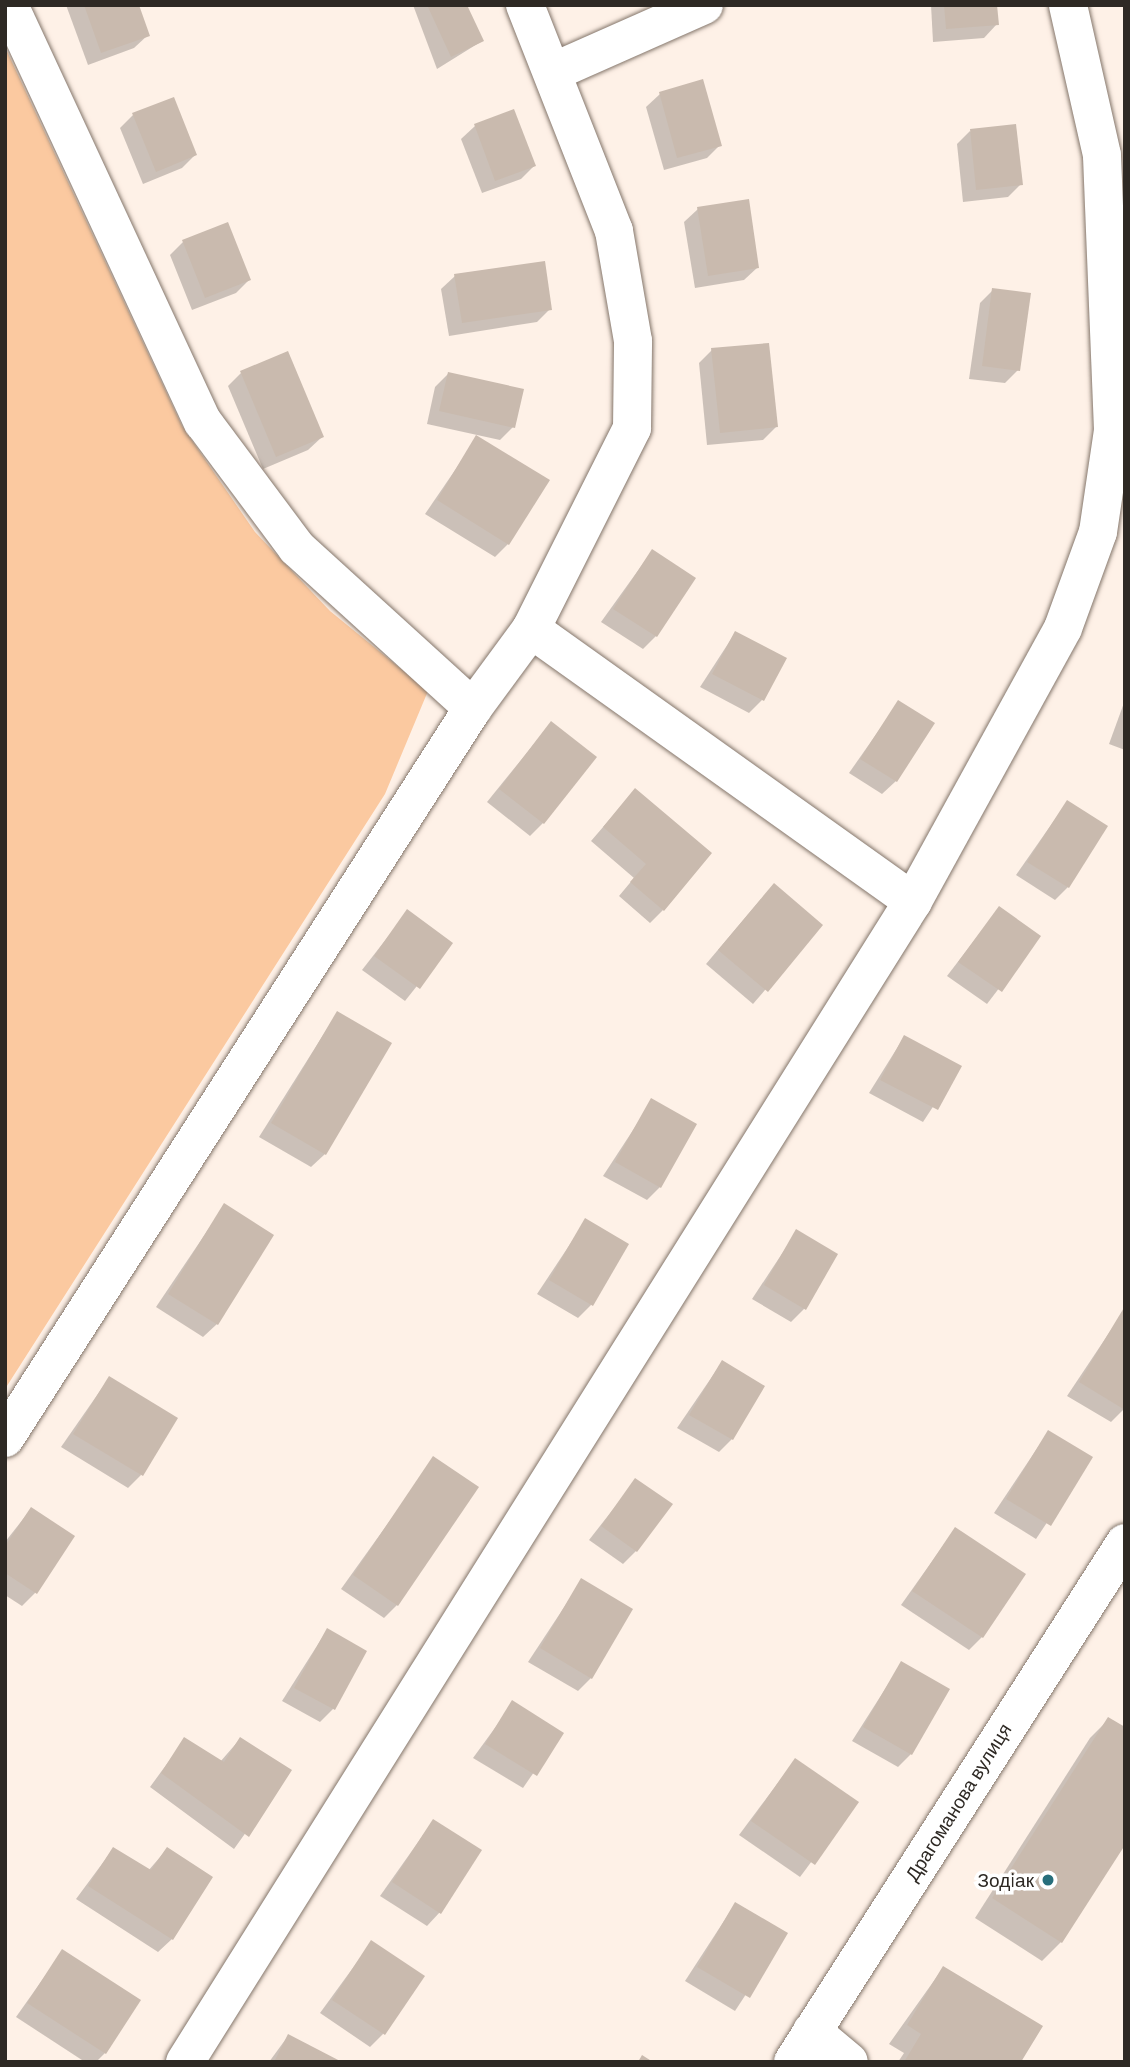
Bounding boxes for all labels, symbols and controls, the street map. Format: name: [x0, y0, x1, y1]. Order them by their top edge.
street label: Драгоманова вулиця: [900, 1719, 1016, 1885]
place label: Зодiак: [978, 1869, 1034, 1891]
marker: Зодiак: [1040, 1872, 1056, 1888]

